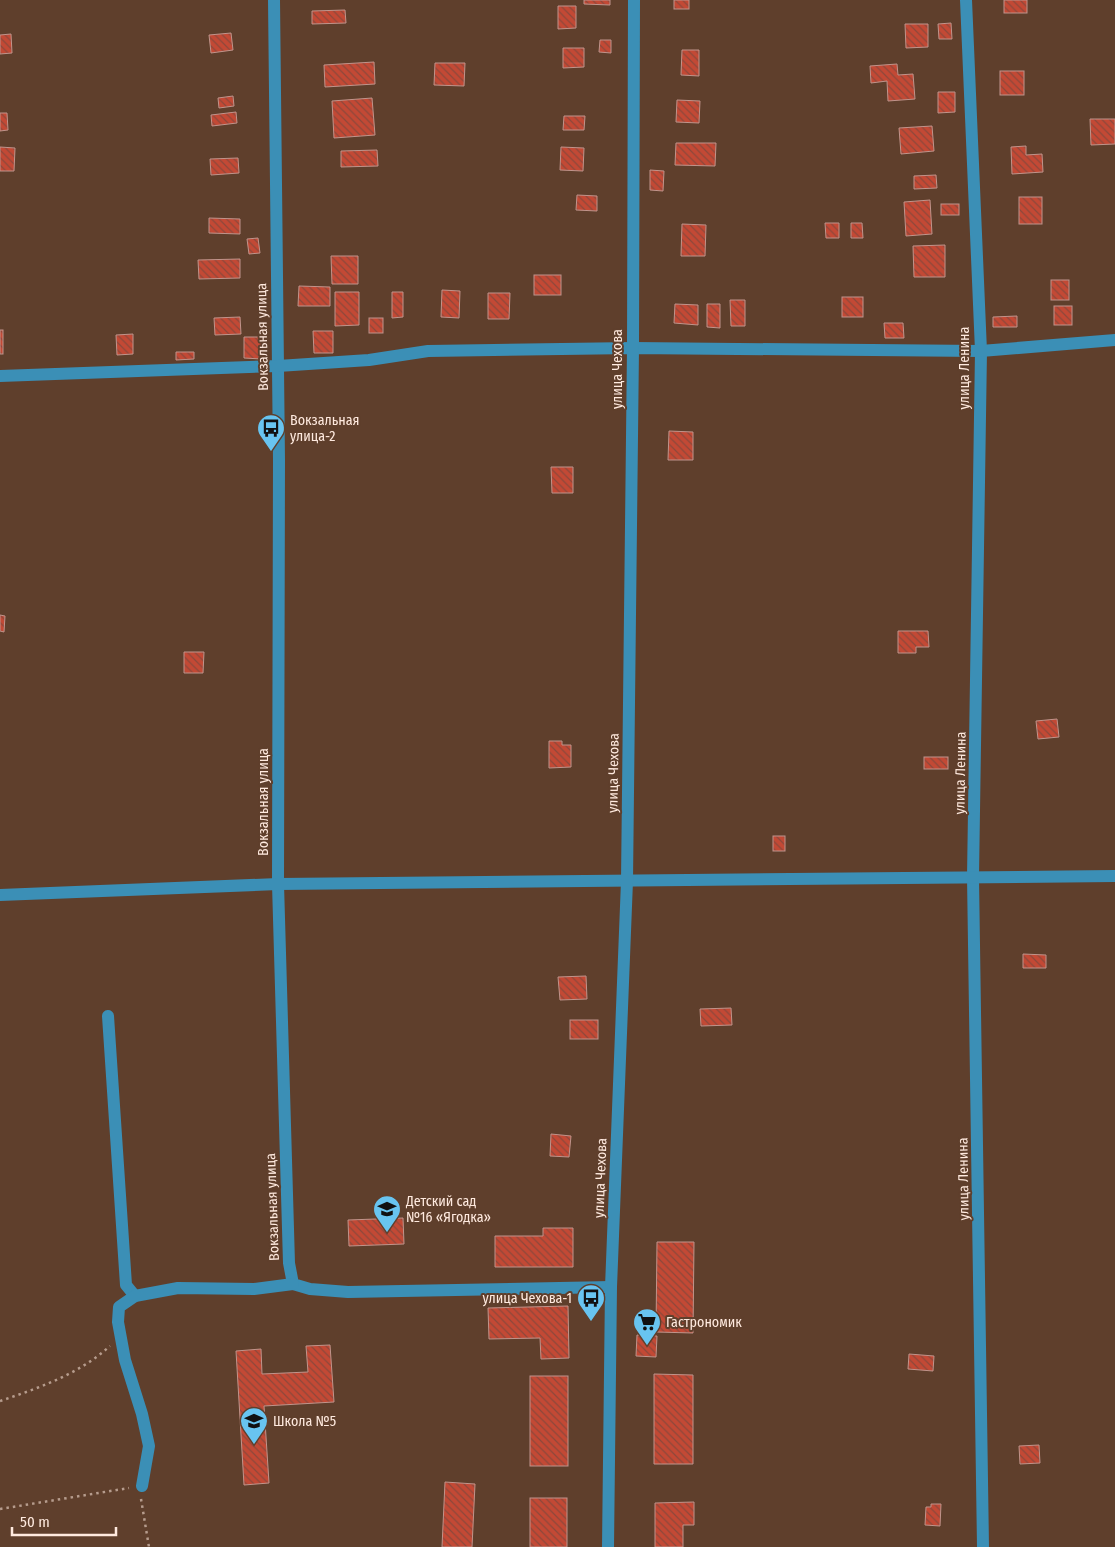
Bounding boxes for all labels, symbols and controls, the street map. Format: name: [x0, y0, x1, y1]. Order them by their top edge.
street label: Вокзальная улица: [253, 283, 272, 391]
street label: улица Ленина: [956, 326, 973, 409]
street label: улица Чехова: [609, 329, 626, 409]
place label: Вокзальная улица-2: [290, 412, 359, 445]
bus stop icon: Вокзальная улица-2: [256, 413, 286, 452]
street label: улица Ленина: [951, 731, 970, 815]
street label: улица Чехова: [604, 733, 623, 813]
street label: Вокзальная улица: [255, 748, 272, 856]
street label: улица Ленина: [954, 1137, 973, 1221]
street label: улица Чехова: [591, 1138, 610, 1218]
street label: Вокзальная улица: [262, 1153, 283, 1261]
place label: Детский сад №16 «Ягодка»: [405, 1193, 491, 1226]
school or university icon: Детский сад №16 «Ягодка»: [372, 1194, 402, 1233]
bus stop icon: улица Чехова-1: [576, 1283, 606, 1322]
place label: улица Чехова-1: [483, 1290, 572, 1307]
supermarket icon: Гастрономик: [632, 1307, 662, 1346]
place label: Гастрономик: [666, 1314, 742, 1331]
school or university icon: Школа №5: [239, 1406, 269, 1445]
place label: Школа №5: [273, 1413, 336, 1430]
scale bar: [12, 1504, 116, 1536]
text: 50 m: [20, 1513, 50, 1531]

